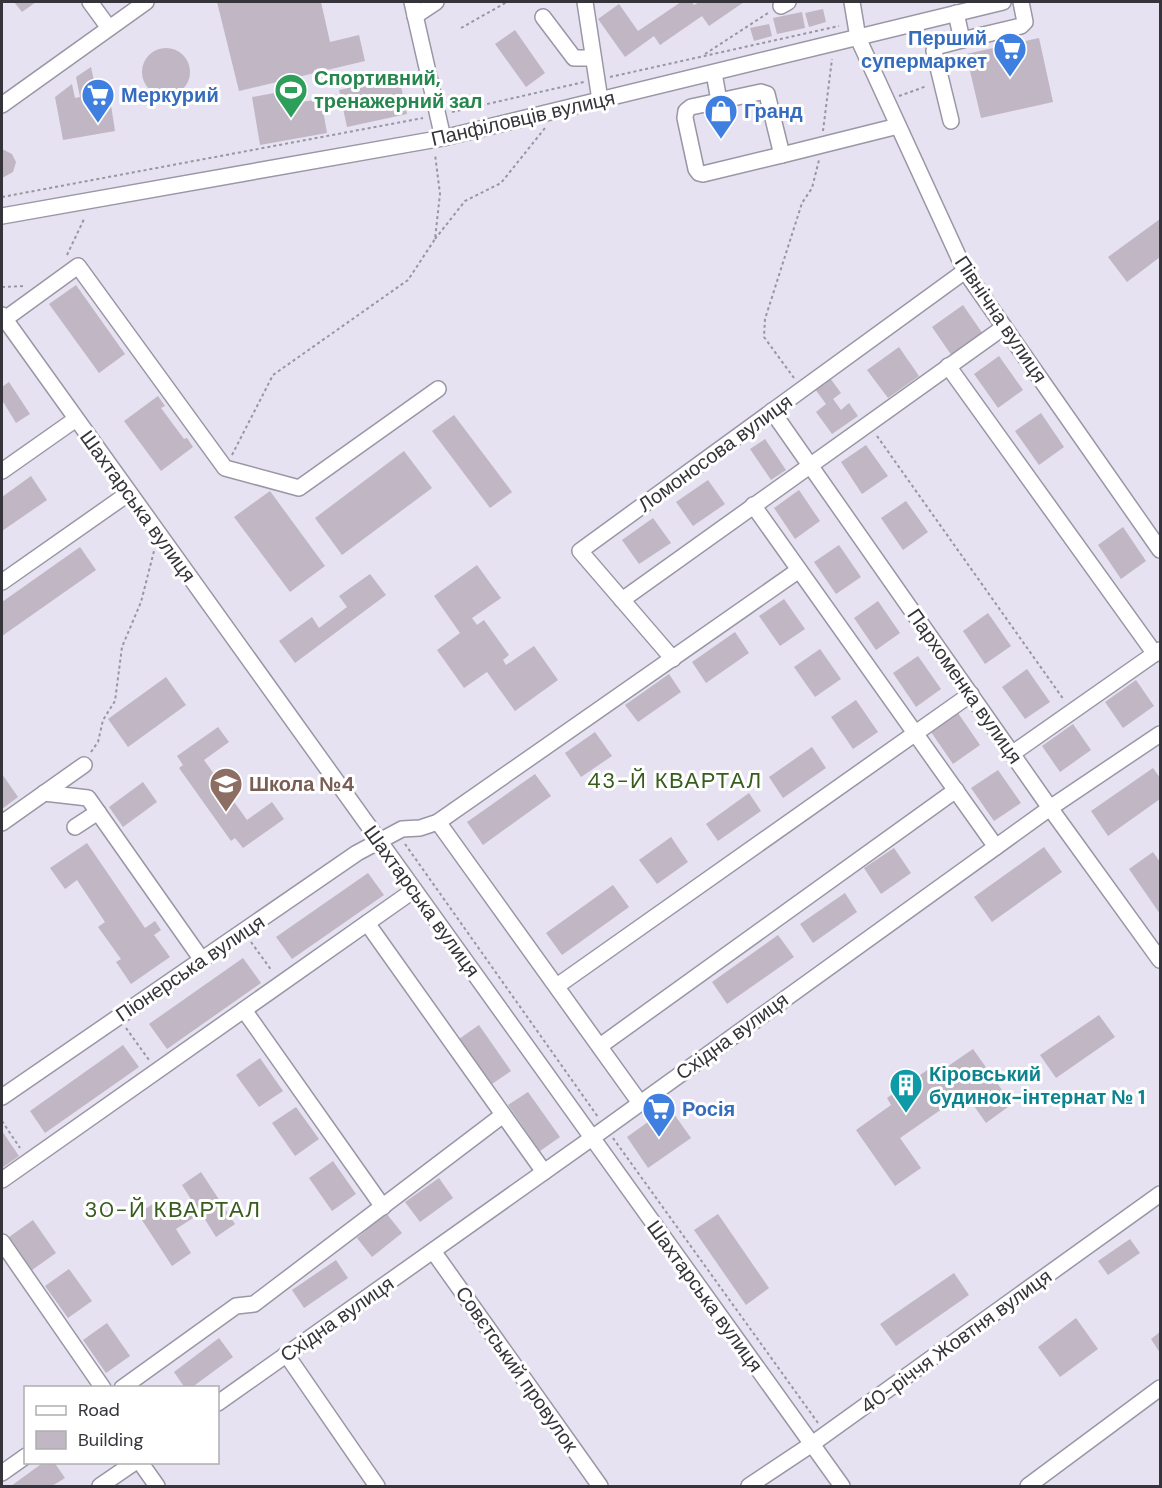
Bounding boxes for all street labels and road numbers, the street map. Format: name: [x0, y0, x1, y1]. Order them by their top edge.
street label: Панфіловців вулиця: [429, 84, 617, 152]
street label: Північна вулиця: [949, 250, 1053, 388]
street label: Ломоносова вулиця: [633, 388, 797, 518]
street label: Шахтарська вулиця: [74, 425, 202, 587]
street label: Пархоменка вулиця: [902, 603, 1028, 769]
street label: Шахтарська вулиця: [358, 820, 486, 982]
street label: Піонерська вулиця: [111, 909, 269, 1027]
street label: Східна вулиця: [671, 986, 793, 1086]
street label: Шахтарська вулиця: [641, 1215, 769, 1377]
street label: 40-річчя Жовтня вулиця: [855, 1263, 1057, 1419]
street label: Східна вулиця: [275, 1270, 399, 1368]
street label: Совєтський провулок: [450, 1281, 584, 1457]

